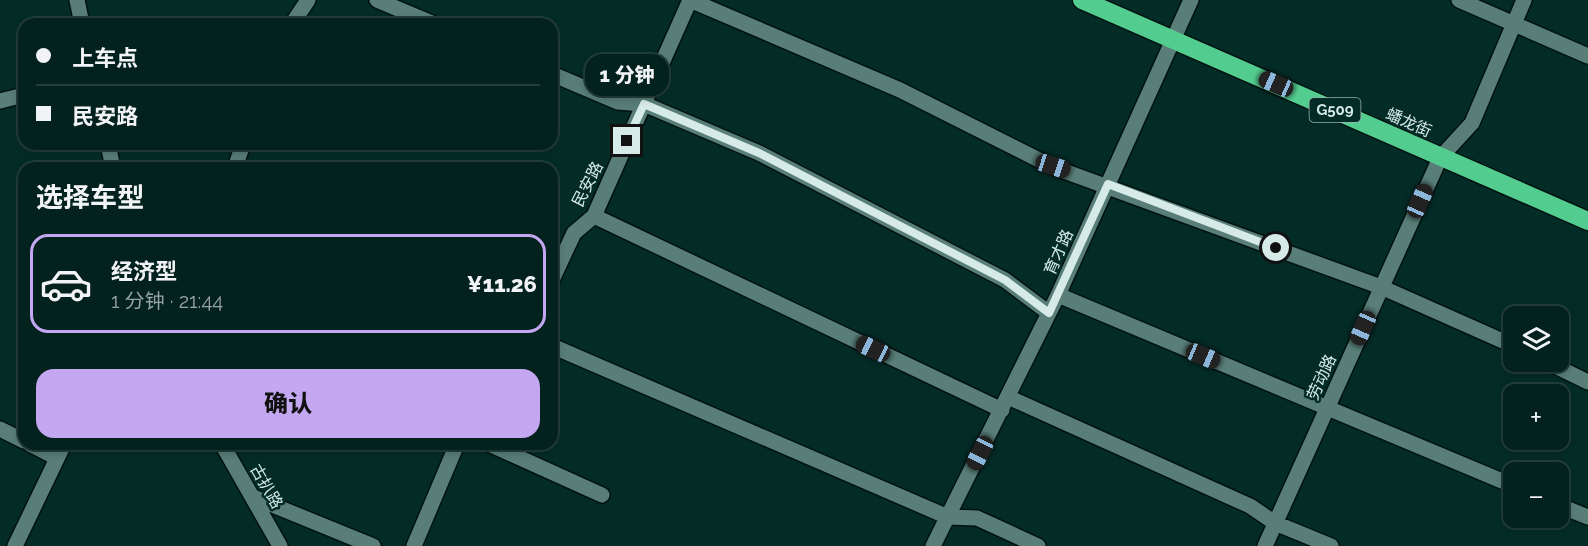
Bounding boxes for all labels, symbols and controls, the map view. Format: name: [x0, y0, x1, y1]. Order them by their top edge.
text: 上车点: [72, 45, 138, 71]
callout: 1 分钟: [585, 54, 669, 96]
text: 1 分钟: [599, 63, 655, 87]
car: [1256, 68, 1296, 100]
road number: G509: [1310, 98, 1360, 122]
text: 民安路: [72, 103, 138, 129]
street label: 蟠龙街: [1383, 104, 1435, 141]
route end: [613, 127, 640, 154]
car: [1033, 152, 1073, 180]
street label: 民安路: [568, 159, 607, 210]
car: [1404, 181, 1436, 221]
text: 选择车型: [36, 182, 144, 213]
street label: 育才路: [1040, 226, 1077, 278]
route start: [1262, 234, 1289, 261]
icon: car: [39, 257, 93, 311]
text: 经济型: [111, 258, 177, 284]
text: ¥11.26: [467, 271, 537, 297]
text: 1 分钟 · 21:44: [111, 289, 223, 313]
map controls: [1503, 306, 1569, 528]
button: layers: [1503, 306, 1569, 372]
car: [1347, 308, 1379, 348]
car: [853, 333, 893, 365]
car: [1183, 341, 1223, 371]
street label: 劳动路: [1303, 351, 1340, 403]
button: 确认: [36, 369, 540, 438]
button: +: [1503, 384, 1569, 450]
car: [964, 433, 996, 473]
street label: 古扒路: [246, 461, 287, 512]
button: −: [1503, 462, 1569, 528]

